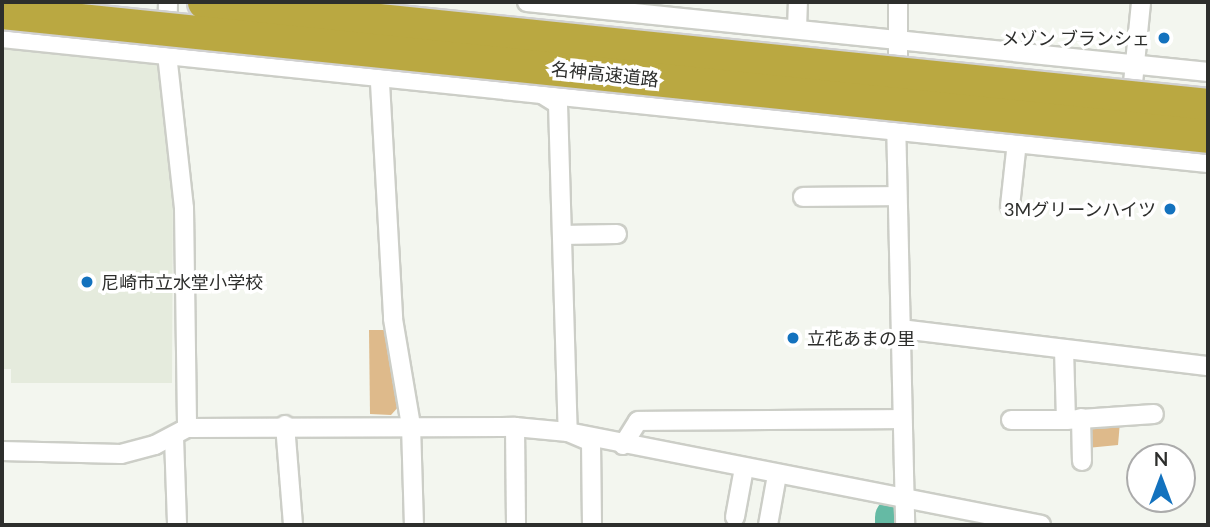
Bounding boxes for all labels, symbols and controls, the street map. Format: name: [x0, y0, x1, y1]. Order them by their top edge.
place label: メゾン ブランシェ: [1001, 27, 1150, 49]
marker: メゾン ブランシェ: [1156, 30, 1172, 46]
street label: 名神高速道路: [550, 58, 660, 90]
place label: 3Mグリーンハイツ: [1003, 198, 1156, 220]
marker: 3Mグリーンハイツ: [1162, 201, 1178, 217]
place label: 尼崎市立水堂小学校: [101, 271, 263, 293]
marker: 尼崎市立水堂小学校: [79, 274, 95, 290]
place label: 立花あまの里: [807, 327, 915, 349]
marker: 立花あまの里: [785, 330, 801, 346]
north arrow: [1126, 443, 1196, 513]
text: N: [1154, 447, 1168, 470]

